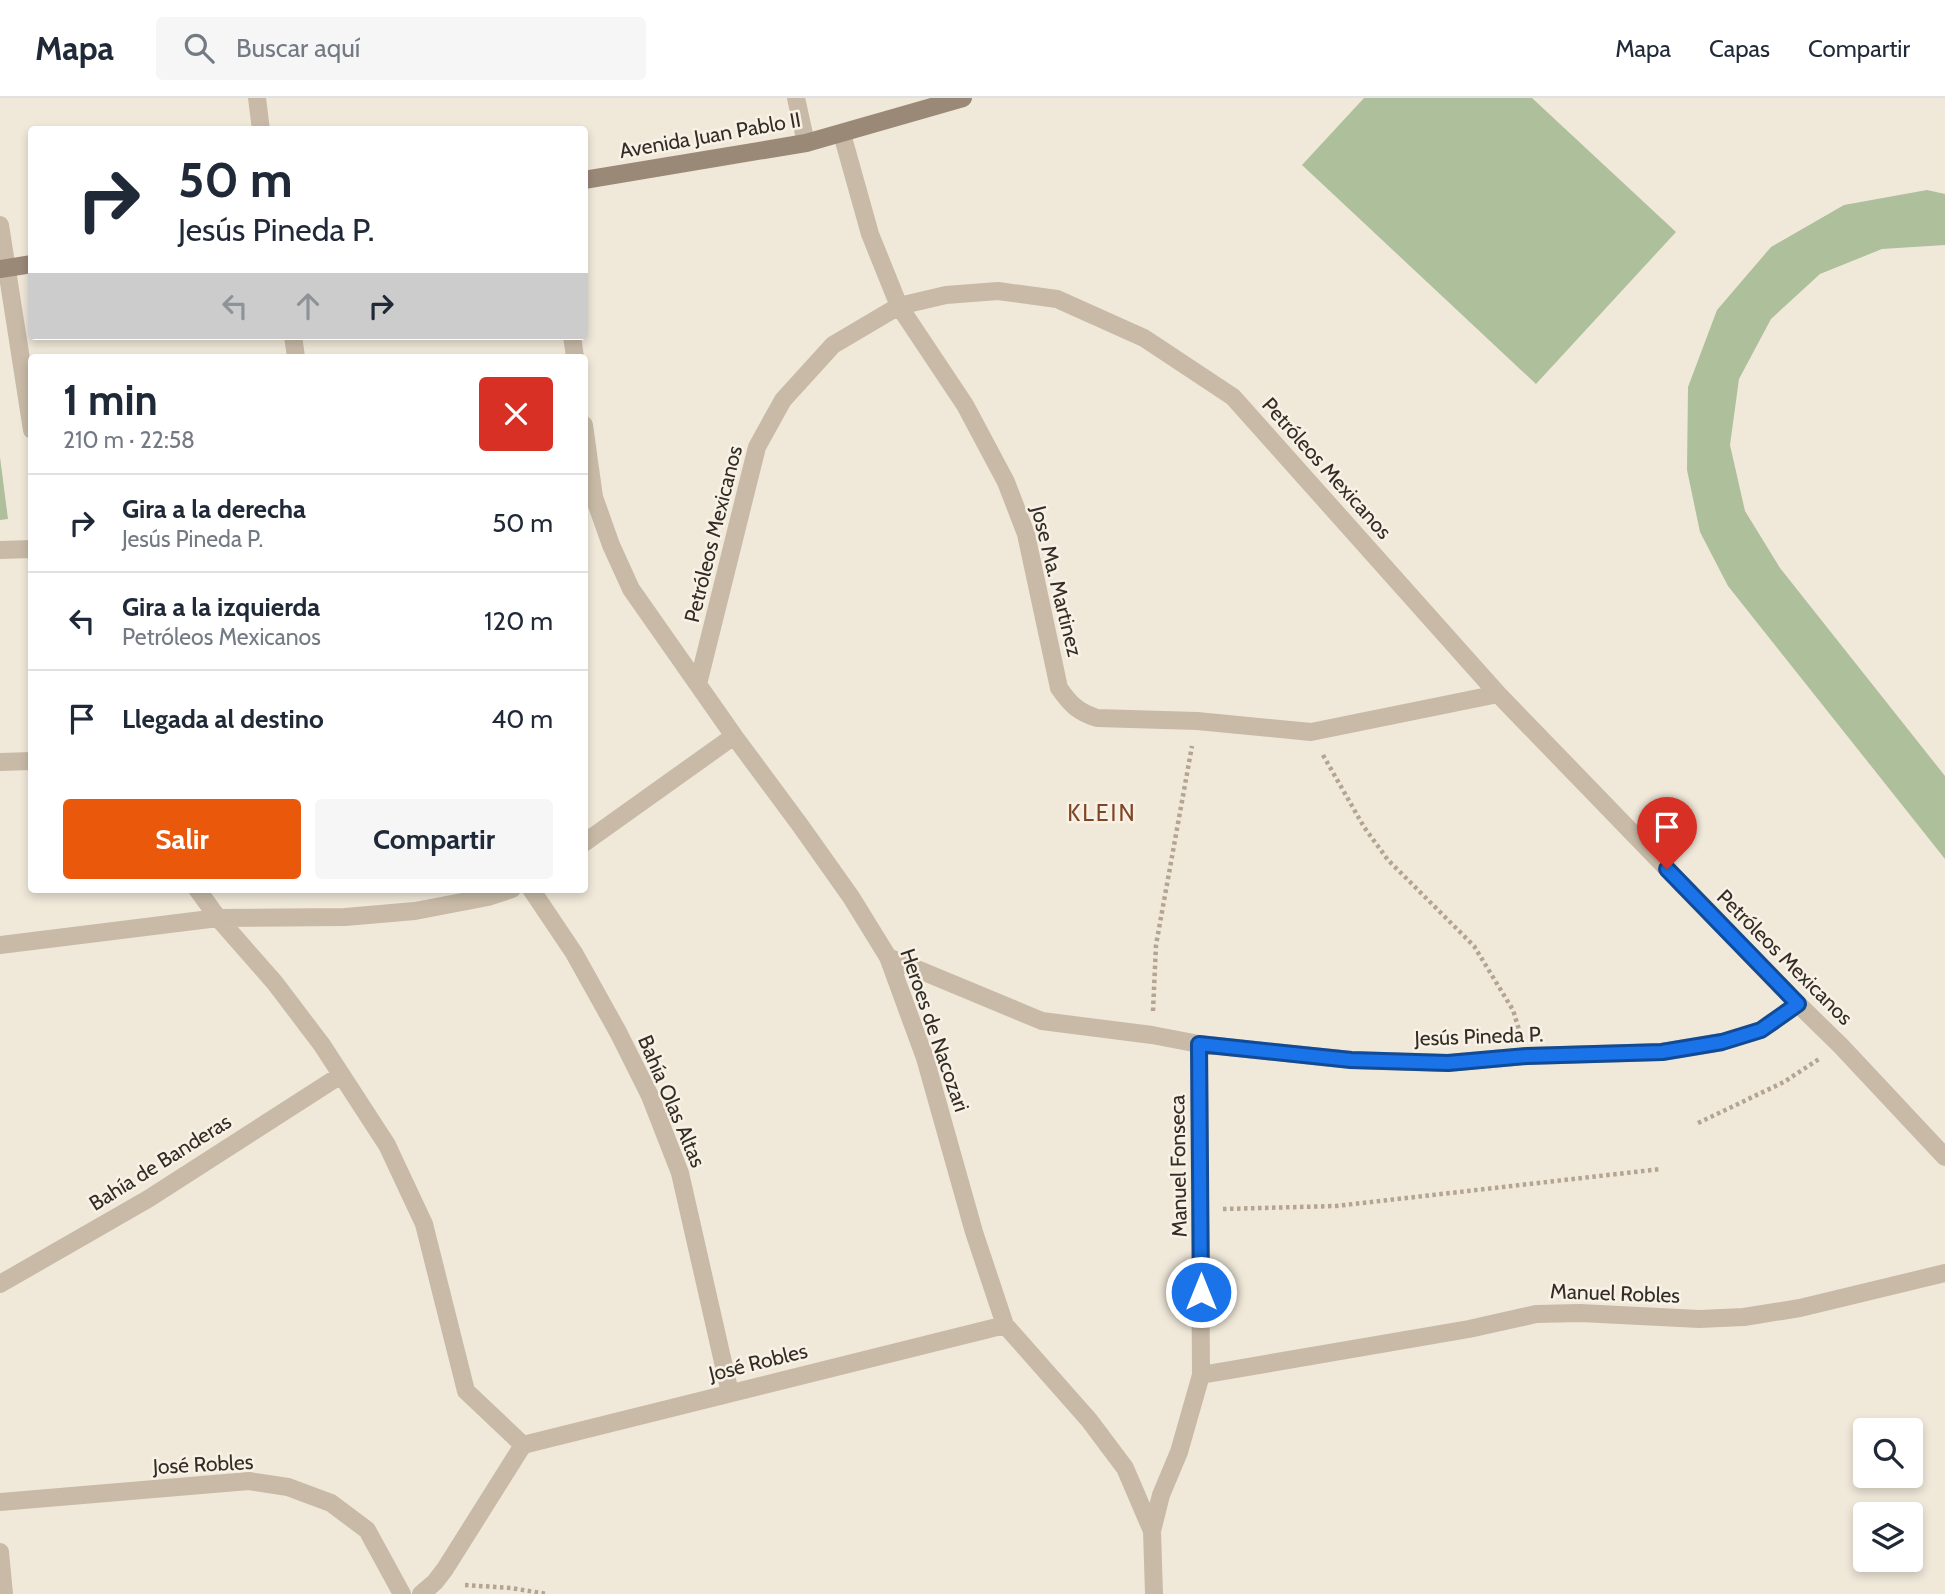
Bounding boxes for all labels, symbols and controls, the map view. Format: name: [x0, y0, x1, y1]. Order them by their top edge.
search box: [156, 17, 646, 80]
text: Mapa: [35, 28, 114, 68]
icon: search: [180, 29, 218, 67]
text: Buscar aquí: [236, 32, 360, 64]
text: Mapa: [1615, 34, 1671, 63]
text: Capas: [1709, 34, 1770, 63]
text: Compartir: [1808, 34, 1910, 63]
street label: Avenida Juan Pablo II: [617, 107, 803, 163]
text: 50 m: [178, 150, 293, 209]
icon: right: [63, 154, 154, 245]
text: Jesús Pineda P.: [178, 210, 374, 249]
icon: left: [216, 287, 254, 325]
icon: ahead: [289, 287, 327, 325]
icon: right: [362, 287, 400, 325]
text: 1 min: [63, 374, 158, 426]
button: close: [479, 377, 553, 451]
street label: Petróleos Mexicanos: [1257, 392, 1397, 544]
text: 210 m · 22:58: [63, 426, 195, 454]
street label: Petróleos Mexicanos: [679, 443, 747, 625]
text: Gira a la derecha: [122, 493, 306, 525]
street label: Jose Ma. Martinez: [1026, 502, 1088, 659]
icon: right: [63, 504, 101, 542]
text: 50 m: [492, 507, 553, 539]
text: Jesús Pineda P.: [122, 525, 263, 553]
text: Gira a la izquierda: [122, 591, 320, 623]
icon: left: [63, 602, 101, 640]
text: 120 m: [484, 605, 553, 637]
text: Petróleos Mexicanos: [122, 623, 321, 651]
icon: arrive: [63, 700, 101, 738]
text: Llegada al destino: [122, 703, 324, 735]
text: 40 m: [491, 703, 553, 735]
pin: [1637, 797, 1697, 869]
button: Salir: [63, 799, 301, 879]
button: Compartir: [315, 799, 553, 879]
district label: KLEIN: [1067, 799, 1137, 827]
icon: arrive: [1648, 808, 1686, 846]
street label: Petróleos Mexicanos: [1712, 884, 1858, 1030]
street label: Heroes de Nacozari: [895, 945, 975, 1115]
street label: Jesús Pineda P.: [1413, 1021, 1544, 1051]
street label: Bahía Olas Altas: [633, 1031, 711, 1171]
street label: Manuel Fonseca: [1164, 1094, 1192, 1238]
street label: Bahía de Banderas: [85, 1108, 236, 1216]
position arrow: [1164, 1255, 1238, 1329]
street label: Manuel Robles: [1550, 1278, 1681, 1308]
street label: José Robles: [705, 1338, 810, 1387]
map controls: [1853, 1418, 1923, 1572]
button: search: [1853, 1418, 1923, 1488]
street label: José Robles: [151, 1449, 254, 1479]
button: layers: [1853, 1502, 1923, 1572]

